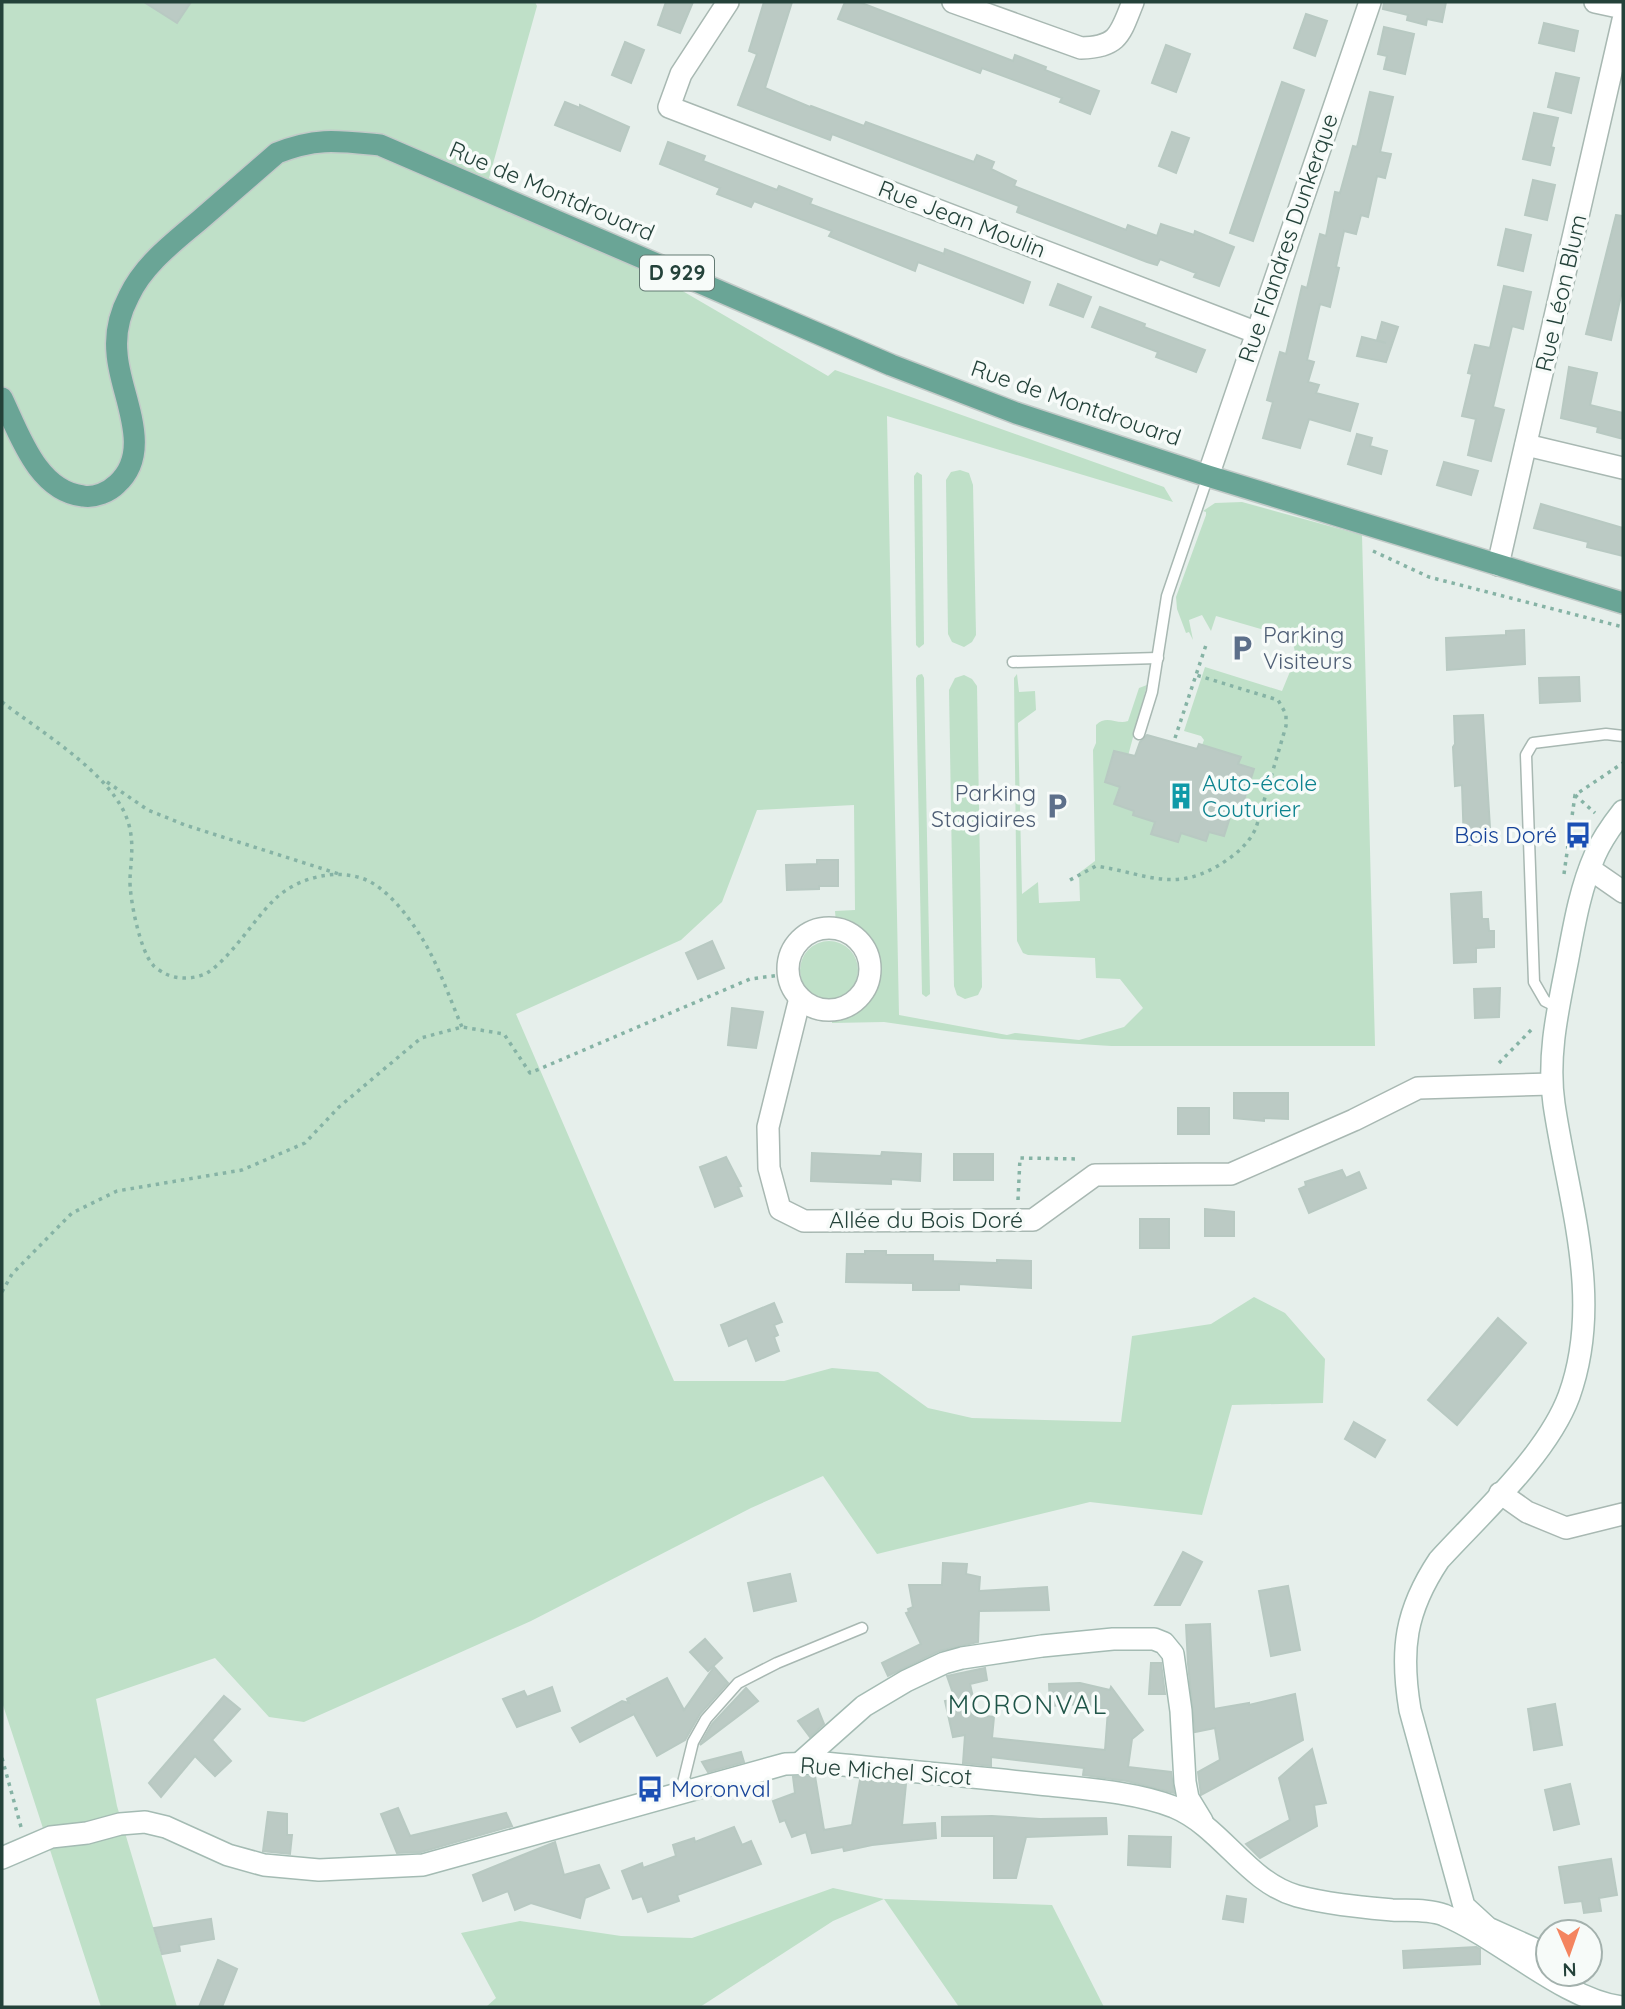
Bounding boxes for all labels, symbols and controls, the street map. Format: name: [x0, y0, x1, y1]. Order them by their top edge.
street label: Rue Flandres Dunkerque: [1231, 109, 1344, 366]
street label: Rue de Montdrouard: [445, 134, 659, 247]
street label: Rue Jean Moulin: [874, 173, 1050, 264]
street label: Rue Léon Blum: [1528, 211, 1593, 374]
road number: D 929: [640, 256, 714, 290]
street label: Rue de Montdrouard: [967, 353, 1185, 452]
place label: Parking Visiteurs: [1263, 620, 1352, 675]
parking icon: Parking Visiteurs: [1227, 633, 1257, 663]
place label: Auto-école Couturier: [1202, 768, 1317, 823]
place label: Parking Stagiaires: [931, 778, 1036, 833]
building icon: Auto-école Couturier: [1166, 781, 1196, 811]
parking icon: Parking Stagiaires: [1042, 791, 1072, 821]
place label: Bois Doré: [1454, 820, 1557, 849]
bus stop icon: Bois Doré: [1563, 820, 1593, 850]
street label: Allée du Bois Doré: [829, 1205, 1023, 1234]
district label: MORONVAL: [948, 1688, 1108, 1721]
street label: Rue Michel Sicot: [799, 1750, 973, 1791]
bus stop icon: Moronval: [635, 1774, 665, 1804]
place label: Moronval: [671, 1774, 771, 1803]
north arrow: [1534, 1918, 1604, 1988]
text: N: [1562, 1958, 1577, 1982]

